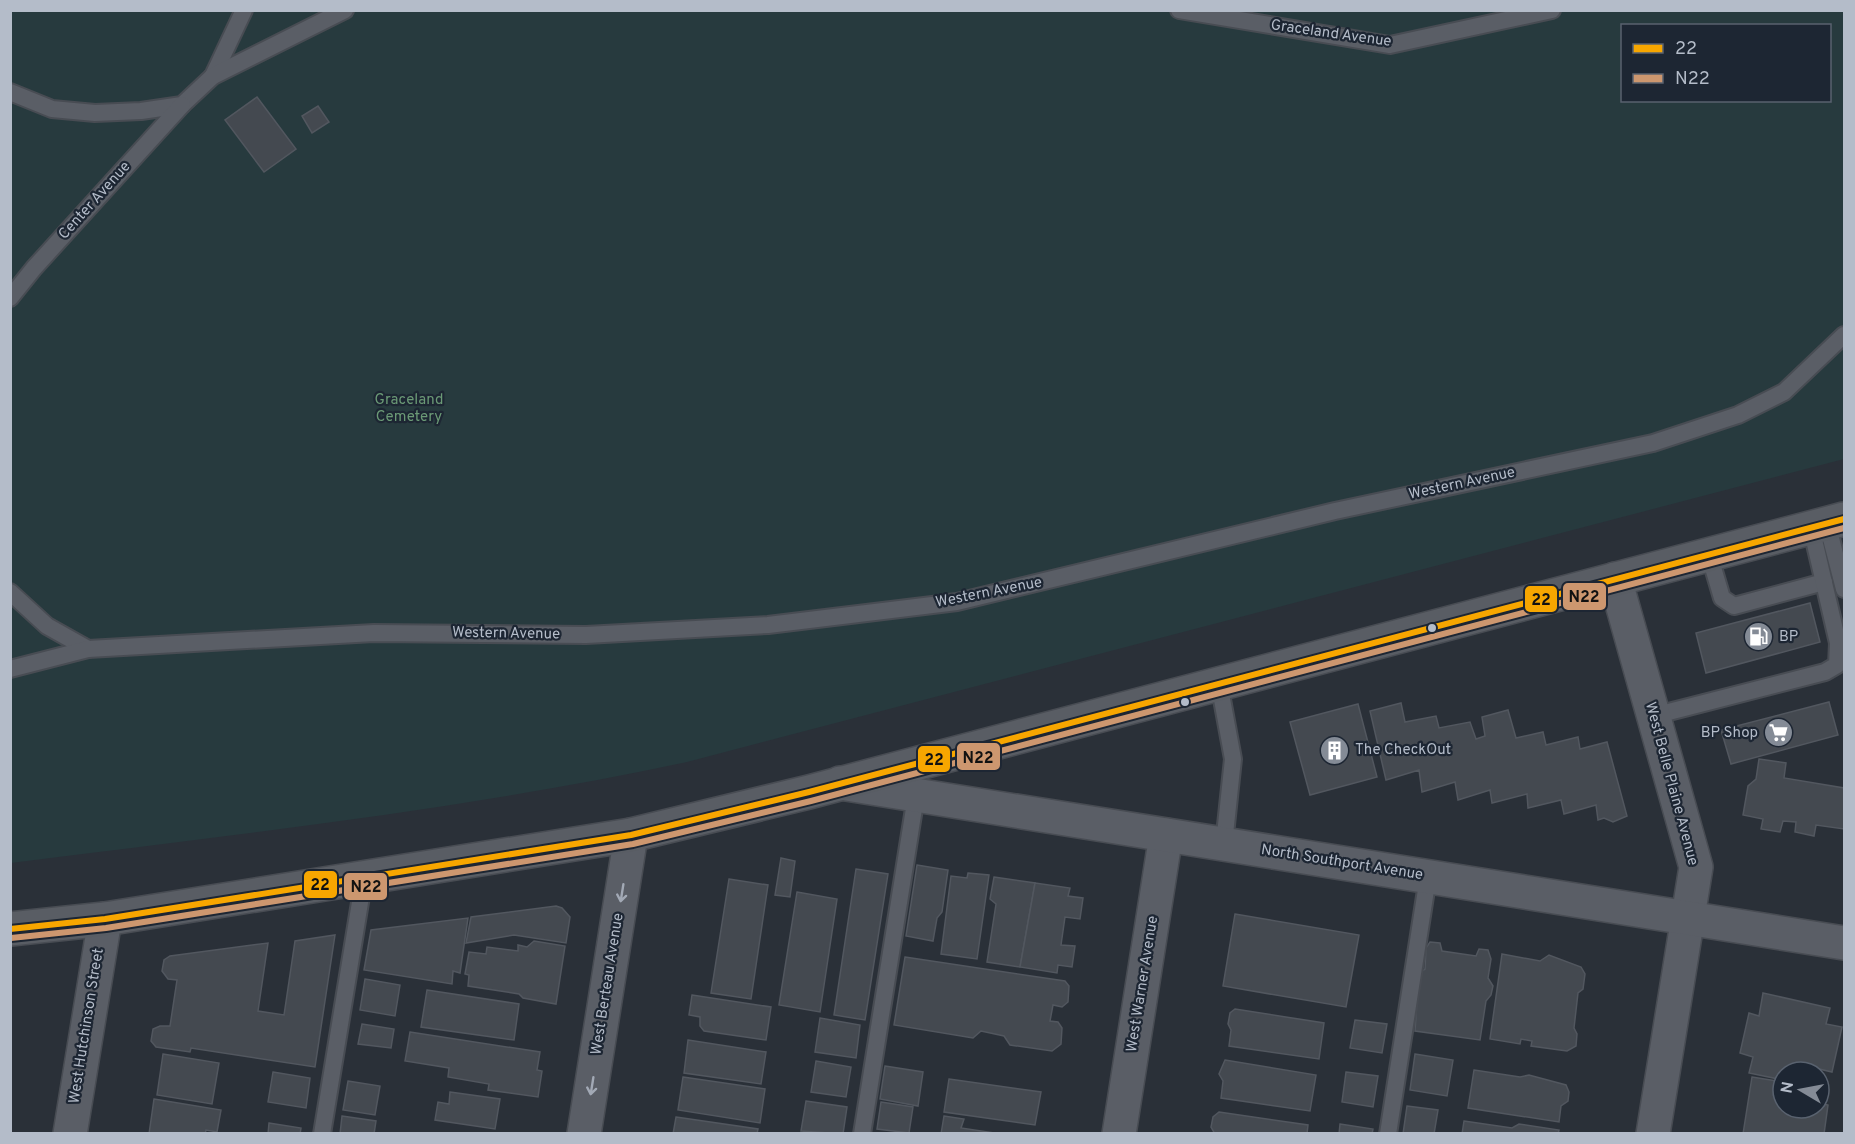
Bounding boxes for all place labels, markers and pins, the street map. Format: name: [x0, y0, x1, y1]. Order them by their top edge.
fuel station icon: BP: [1742, 621, 1774, 653]
unlabelled marker: [1426, 622, 1438, 634]
place label: BP: [1779, 628, 1798, 647]
unlabelled marker: [1179, 696, 1191, 708]
supermarket icon: BP Shop: [1763, 717, 1795, 749]
place label: BP Shop: [1701, 724, 1758, 743]
building icon: The CheckOut: [1318, 734, 1350, 766]
place label: The CheckOut: [1355, 741, 1451, 760]

